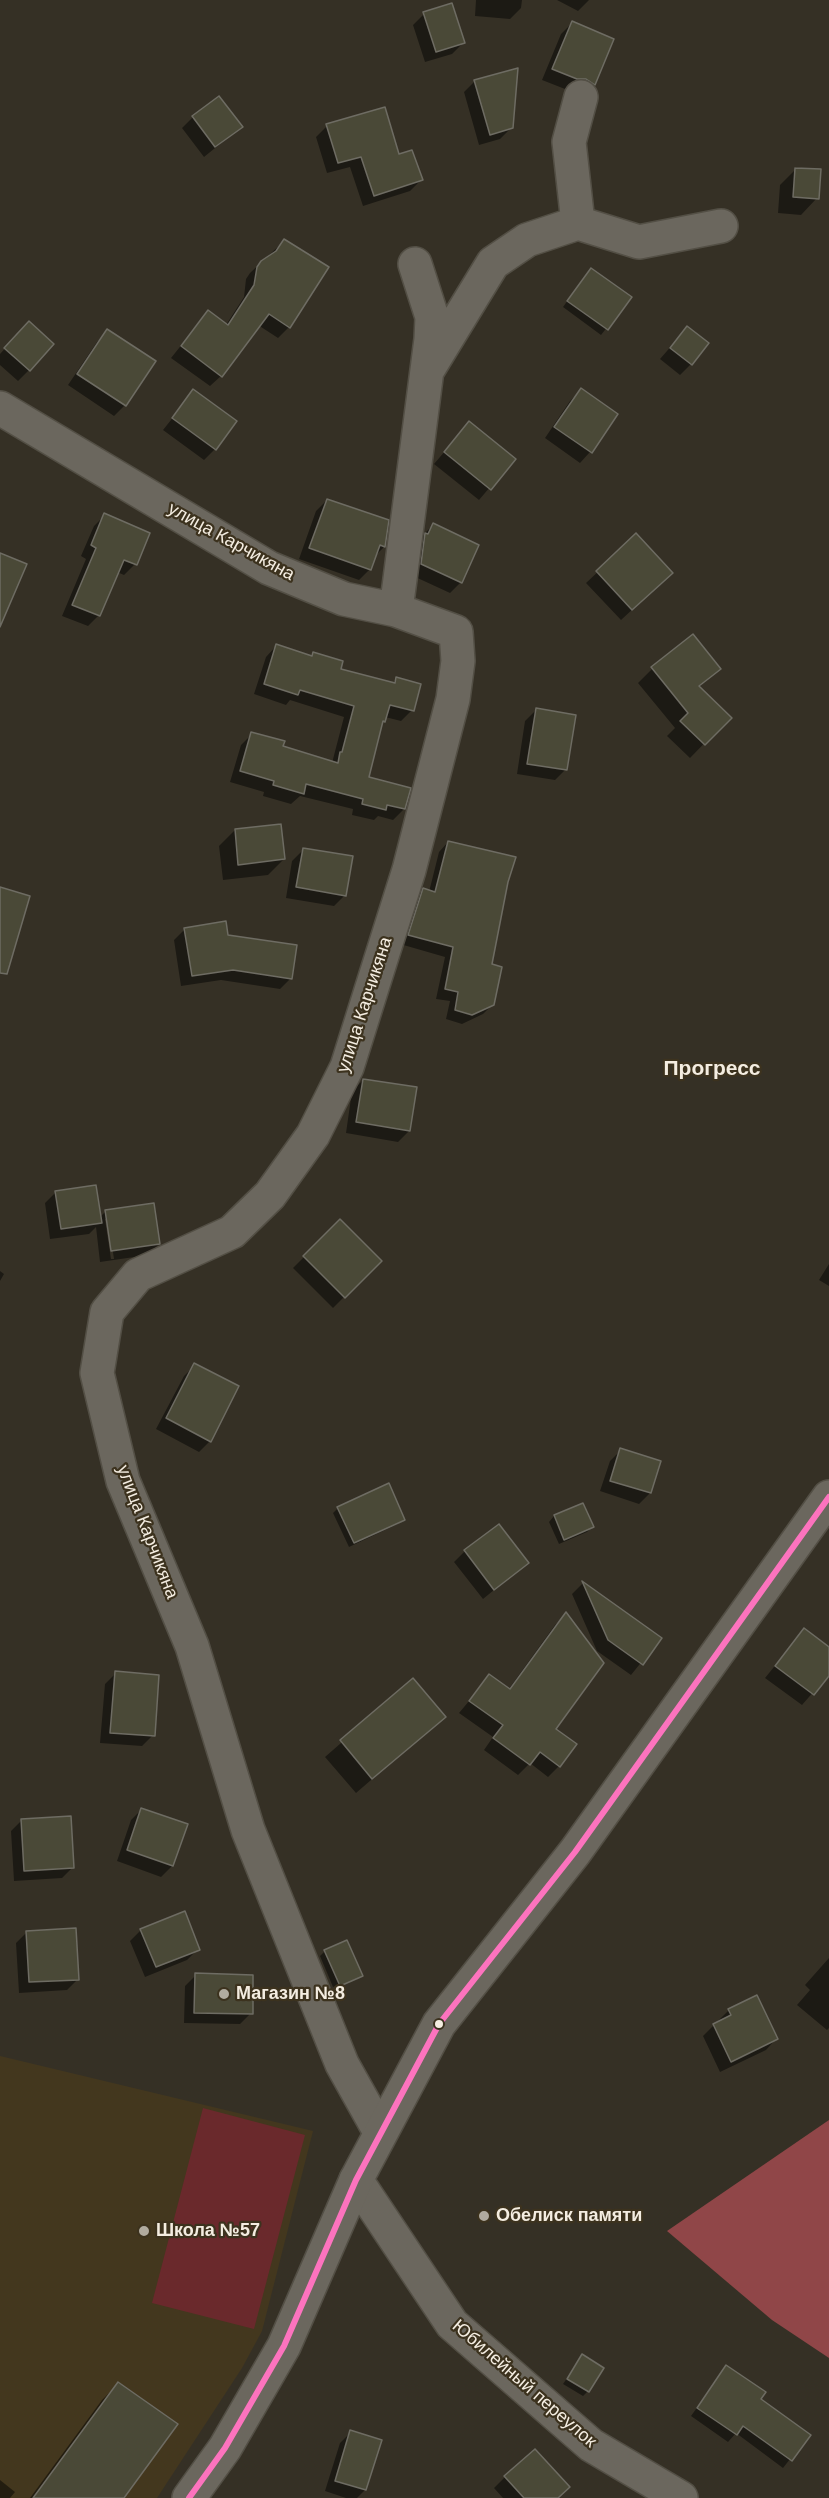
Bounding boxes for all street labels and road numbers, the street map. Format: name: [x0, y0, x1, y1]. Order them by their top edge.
street label: улица Карчикяна: [164, 498, 298, 586]
street label: улица Карчикяна: [333, 934, 397, 1076]
street label: улица Карчикяна: [112, 1462, 182, 1602]
street label: Юбилейный переулок: [448, 2316, 600, 2452]

